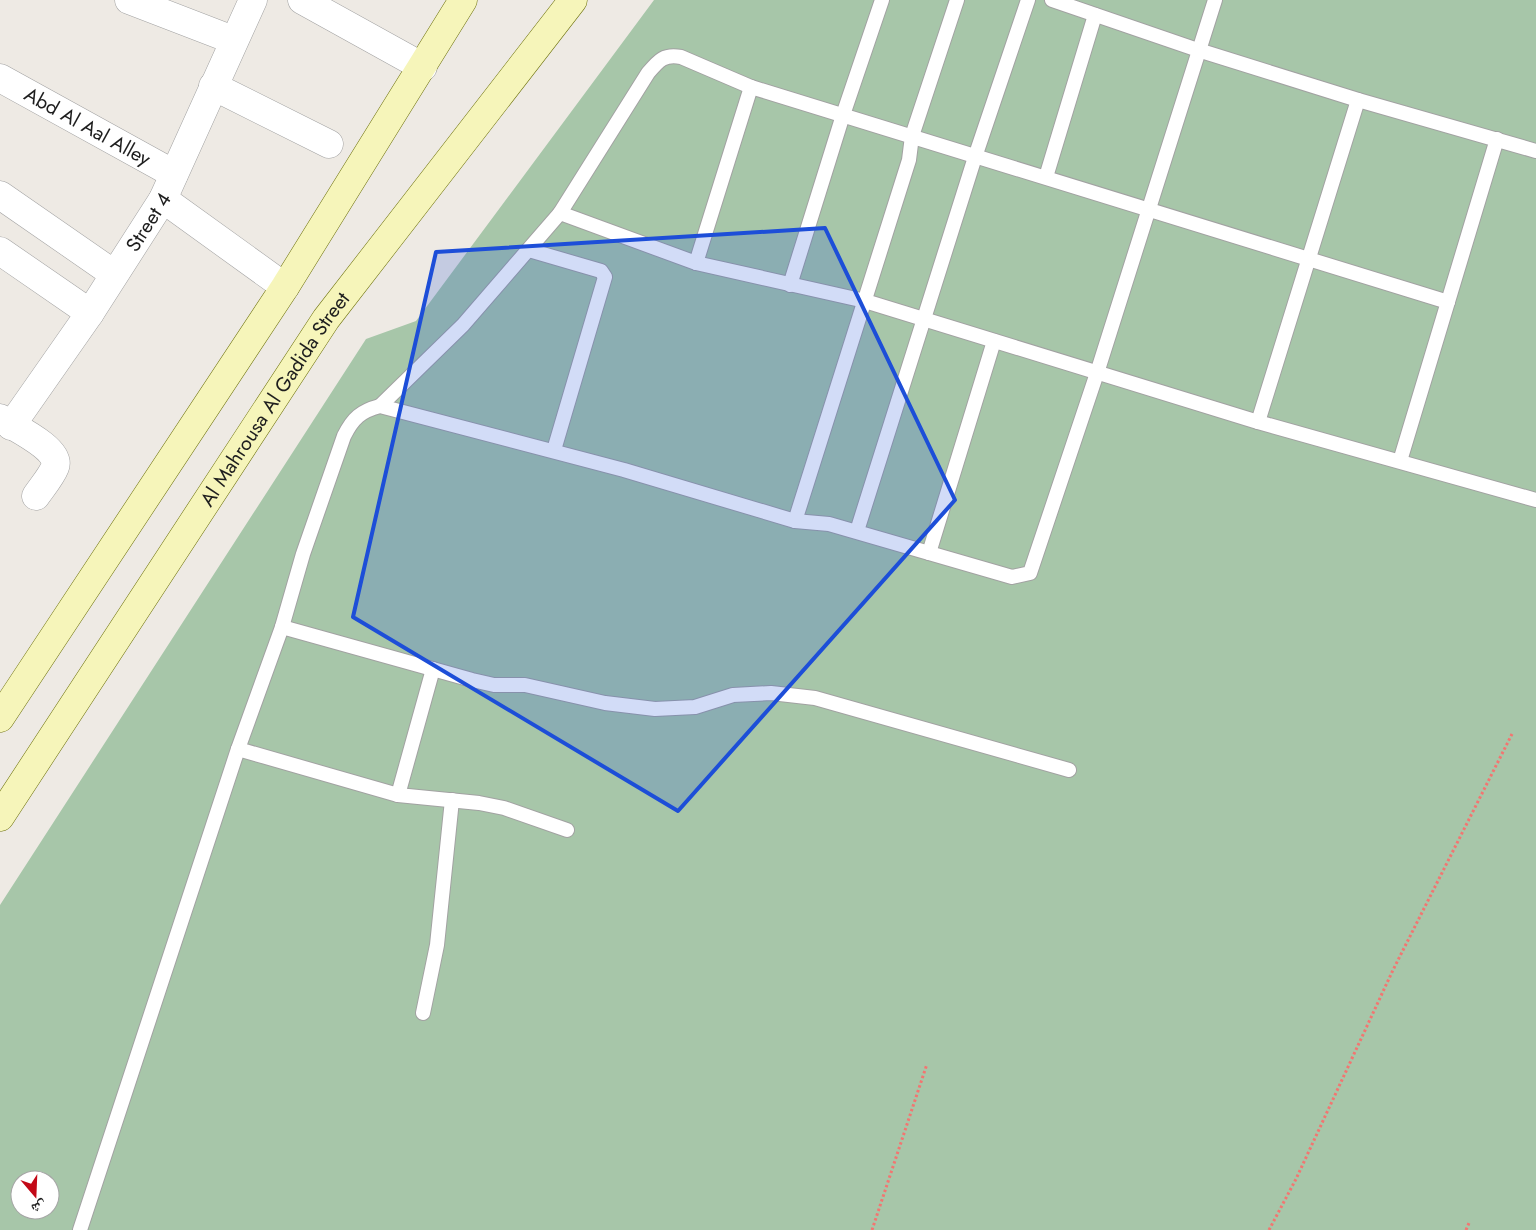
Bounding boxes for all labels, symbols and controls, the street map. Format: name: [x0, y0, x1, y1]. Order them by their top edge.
street label: Abd Al Aal Alley: [19, 80, 156, 173]
street label: Street 4: [119, 187, 179, 258]
street label: Al Mahrousa Al Gadida Street: [193, 286, 357, 512]
north arrow: [10, 1170, 60, 1220]
text: ش: [29, 1195, 50, 1219]

